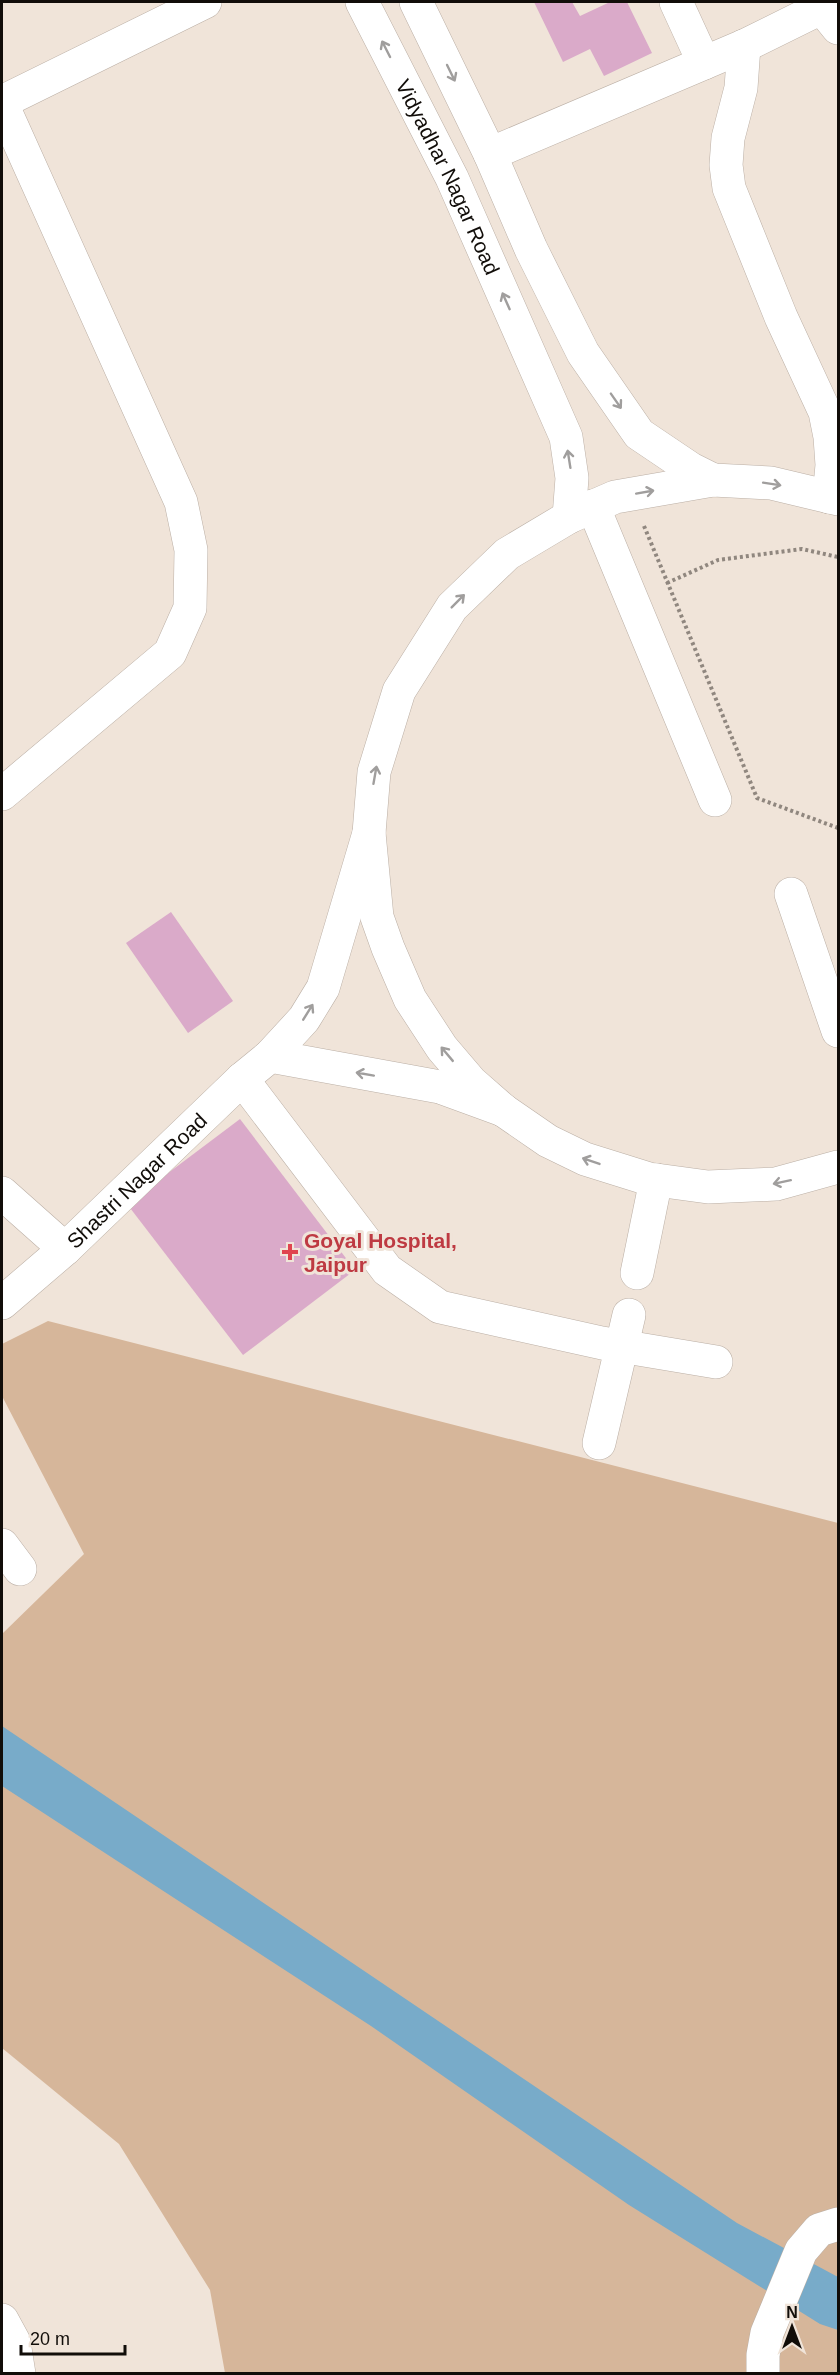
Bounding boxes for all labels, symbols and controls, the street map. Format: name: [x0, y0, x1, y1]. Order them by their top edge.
one-way arrow: [380, 41, 392, 59]
one-way arrow: [445, 64, 457, 81]
street label: Vidyadhar Nagar Road: [392, 75, 504, 278]
one-way arrow: [499, 293, 511, 311]
one-way arrow: [610, 393, 622, 409]
one-way arrow: [564, 449, 575, 469]
one-way arrow: [761, 479, 781, 490]
one-way arrow: [634, 486, 654, 497]
one-way arrow: [451, 594, 466, 609]
one-way arrow: [370, 765, 381, 785]
one-way arrow: [302, 1004, 314, 1021]
one-way arrow: [440, 1047, 454, 1062]
one-way arrow: [356, 1069, 375, 1080]
street label: Shastri Nagar Road: [62, 1108, 211, 1253]
one-way arrow: [582, 1154, 601, 1165]
one-way arrow: [773, 1176, 792, 1188]
place label: Goyal Hospital, Jaipur: [304, 1229, 457, 1276]
marker: Goyal Hospital, Jaipur: [281, 1243, 299, 1261]
north arrow: [762, 2297, 822, 2357]
text: N: [786, 2304, 798, 2321]
scale bar: [21, 2318, 124, 2356]
text: 20 m: [30, 2329, 70, 2349]

